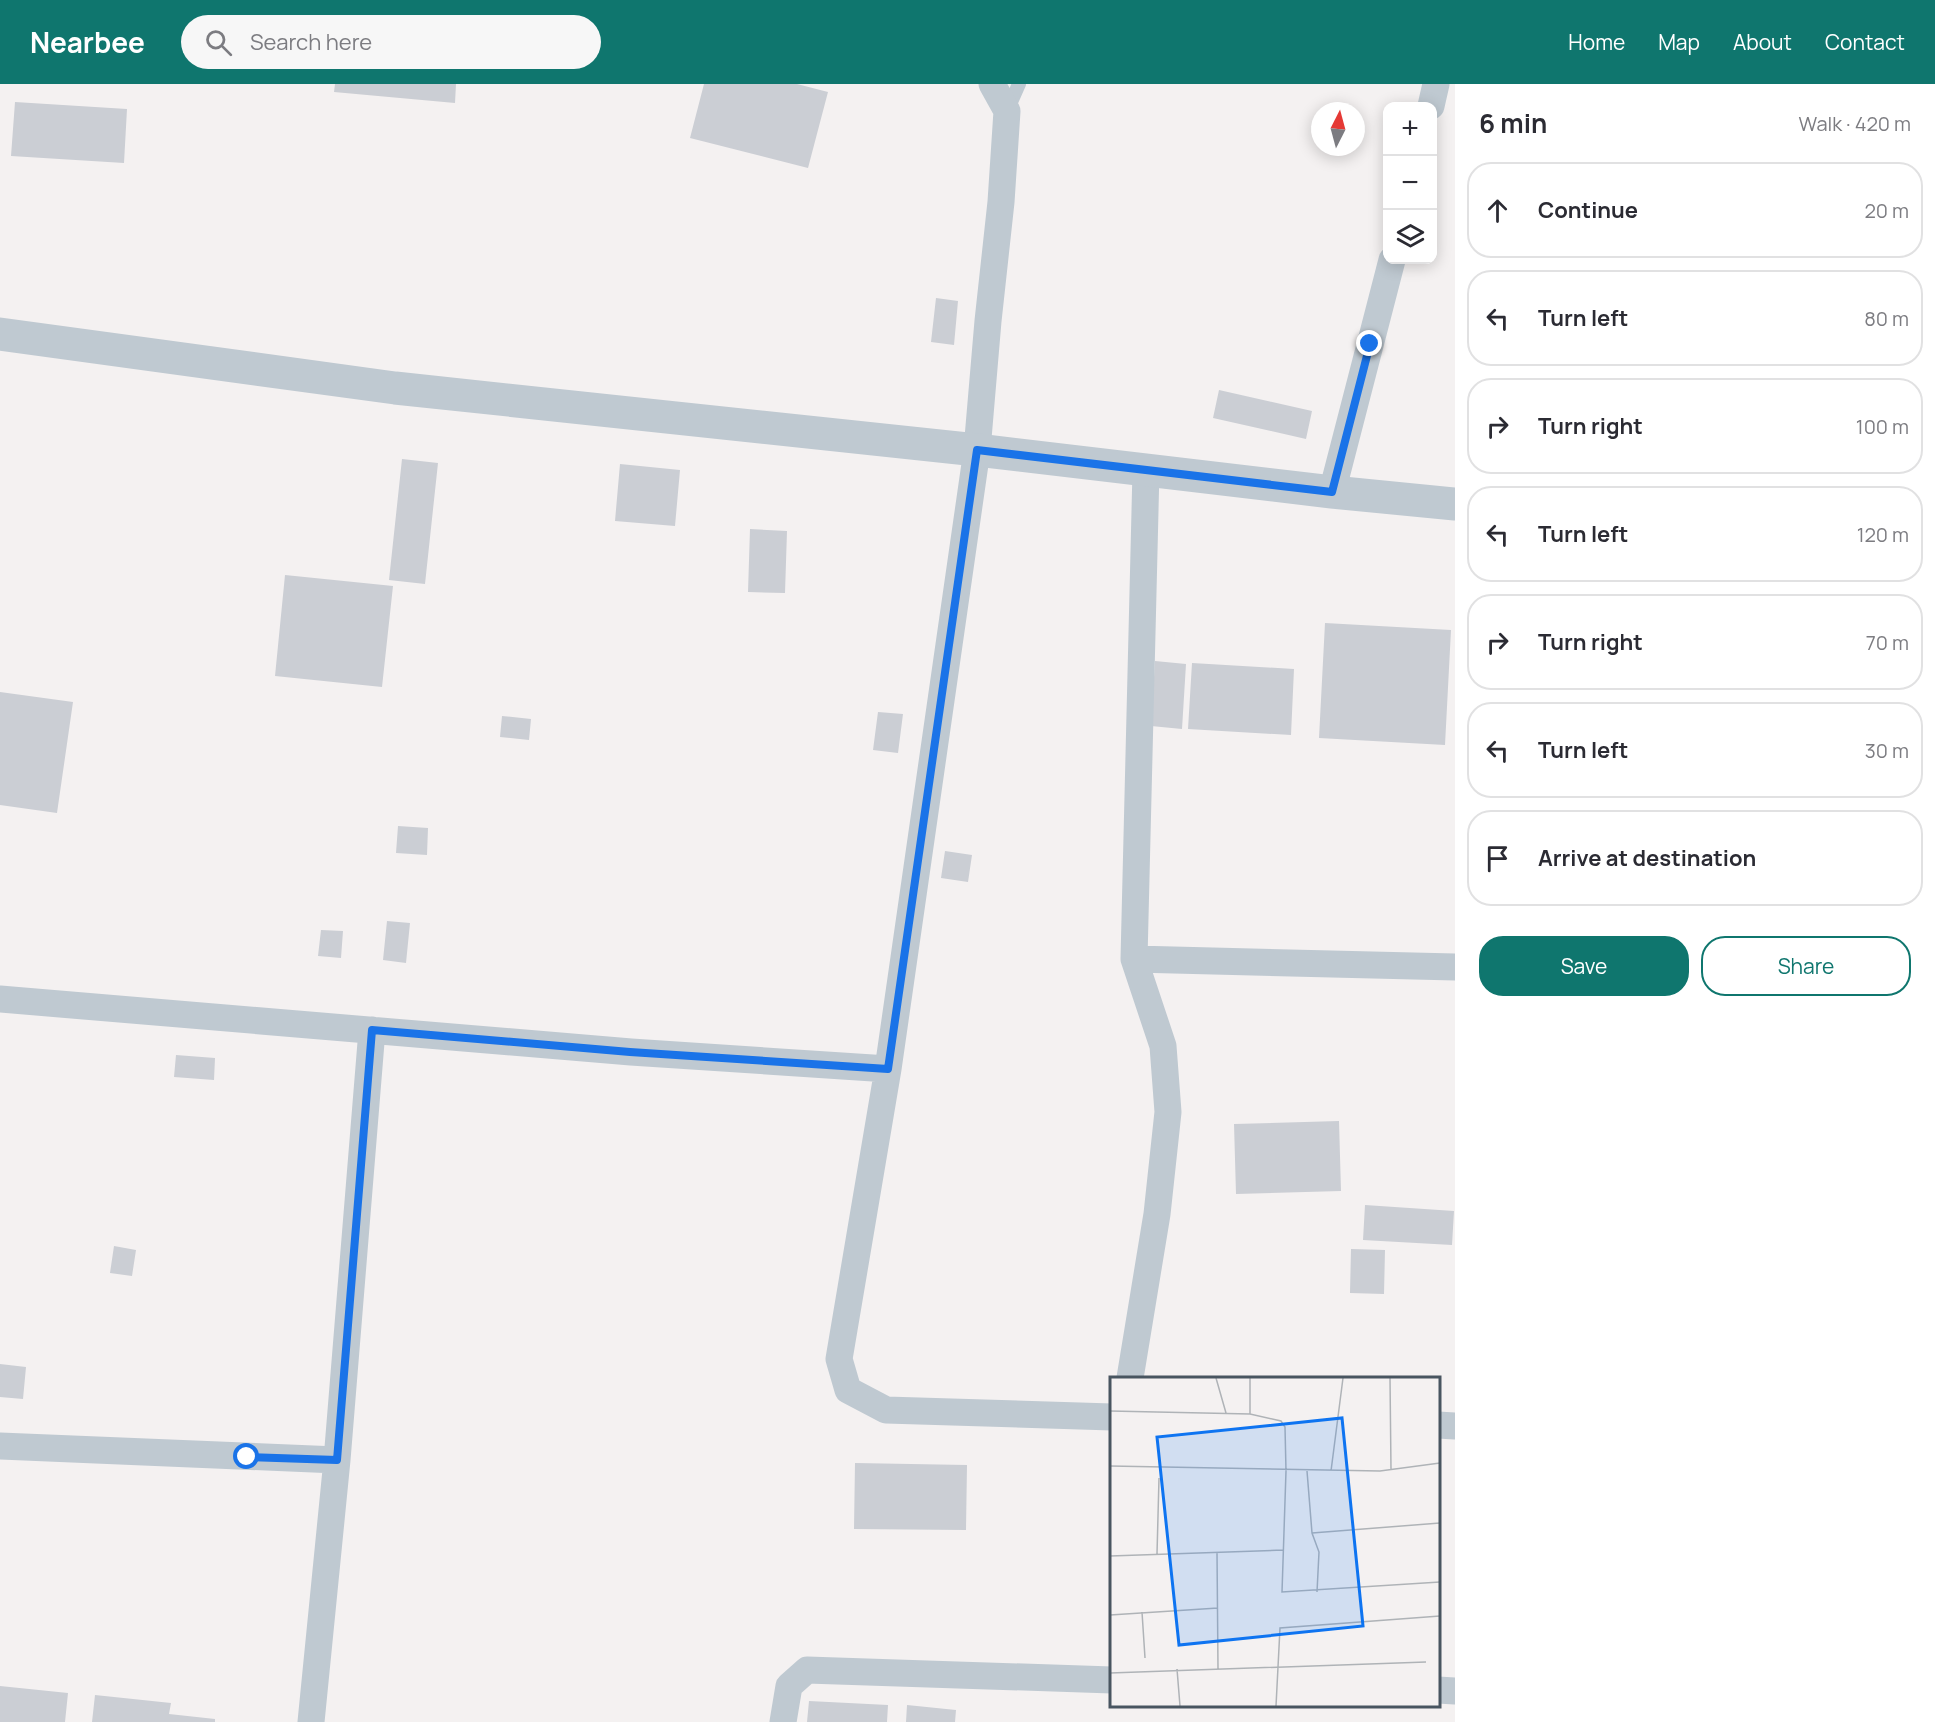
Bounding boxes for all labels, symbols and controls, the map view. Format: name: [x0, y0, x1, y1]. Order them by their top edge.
search box: [181, 15, 601, 69]
text: Nearbee: [30, 23, 145, 61]
icon: search: [202, 26, 235, 59]
text: Search here: [250, 27, 372, 57]
text: Home: [1568, 28, 1625, 56]
text: Map: [1658, 28, 1700, 56]
text: About: [1733, 28, 1792, 56]
text: Contact: [1825, 28, 1905, 56]
north arrow: [1311, 102, 1365, 156]
map controls: [1383, 102, 1437, 264]
button: +: [1383, 102, 1437, 156]
text: 6 min: [1479, 105, 1547, 141]
text: Walk · 420 m: [1799, 110, 1911, 137]
button: −: [1383, 156, 1437, 210]
icon: ahead: [1481, 194, 1514, 227]
text: Continue: [1538, 195, 1638, 225]
text: 20 m: [1864, 197, 1909, 224]
button: layers: [1383, 210, 1437, 264]
icon: left: [1481, 302, 1514, 335]
text: Turn left: [1538, 303, 1628, 333]
text: 80 m: [1864, 305, 1909, 332]
route end: [1356, 330, 1382, 356]
icon: right: [1481, 410, 1514, 443]
text: Turn right: [1538, 411, 1643, 441]
text: 100 m: [1856, 413, 1909, 440]
icon: left: [1481, 518, 1514, 551]
text: Turn left: [1538, 519, 1628, 549]
text: 120 m: [1857, 521, 1909, 548]
icon: right: [1481, 626, 1514, 659]
text: Turn right: [1538, 627, 1643, 657]
text: 70 m: [1866, 629, 1909, 656]
icon: left: [1481, 734, 1514, 767]
text: Turn left: [1538, 735, 1628, 765]
text: 30 m: [1865, 737, 1909, 764]
icon: arrive: [1481, 842, 1514, 875]
text: Arrive at destination: [1538, 843, 1756, 873]
button: Save: [1479, 936, 1689, 996]
button: Share: [1701, 936, 1911, 996]
inset map: [1110, 1377, 1440, 1707]
route start: [233, 1443, 259, 1469]

